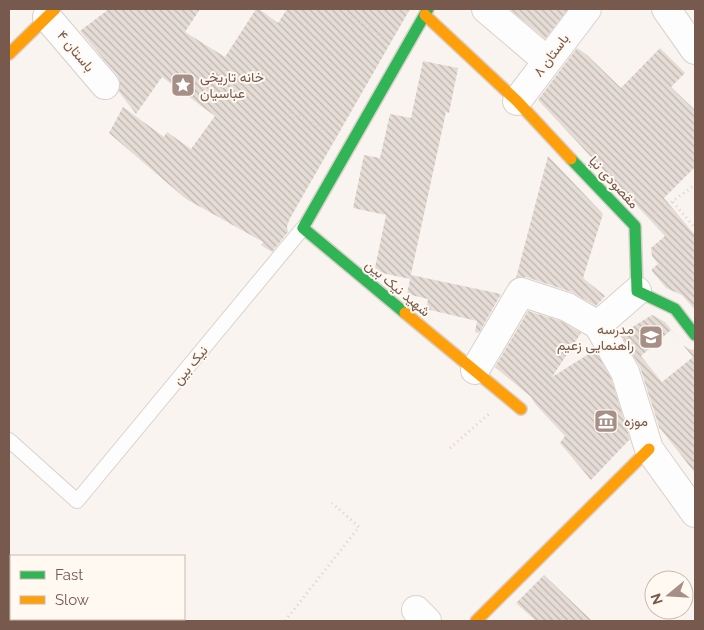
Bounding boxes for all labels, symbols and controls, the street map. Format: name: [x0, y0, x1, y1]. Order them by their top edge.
street label: باستان ۴: [53, 27, 98, 76]
street label: باستان ۸: [530, 31, 573, 80]
place label: خانه تاریخی عباسیان: [200, 69, 264, 102]
place icon: خانه تاریخی عباسیان: [170, 72, 196, 98]
street label: مقصودی نیا: [585, 153, 642, 212]
street label: شهید نیک بین: [362, 256, 434, 321]
place label: مدرسه راهنمایی زعیم: [557, 321, 634, 354]
school or university icon: مدرسه راهنمایی زعیم: [638, 324, 664, 350]
street label: نیک بین: [169, 342, 212, 388]
museum icon: موزه: [593, 408, 619, 434]
place label: موزه: [624, 413, 648, 430]
legend: [10, 555, 185, 620]
text: Fast: [55, 566, 83, 584]
north arrow: [644, 570, 694, 620]
text: Slow: [55, 591, 89, 609]
text: N: [647, 591, 666, 607]

